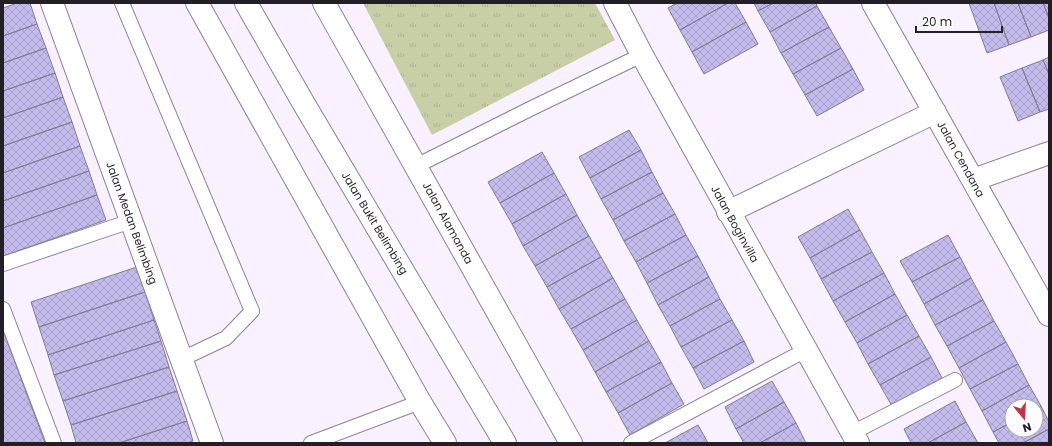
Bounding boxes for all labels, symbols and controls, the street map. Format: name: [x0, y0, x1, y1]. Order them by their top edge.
scale bar: [916, 8, 1002, 34]
text: 20 m: [922, 13, 952, 30]
street label: Jalan Cendana: [933, 118, 989, 200]
street label: Jalan Medan Belimbing: [102, 159, 162, 287]
street label: Jalan Bukit Belimbing: [338, 169, 412, 277]
street label: Jalan Alamanda: [419, 179, 477, 267]
street label: Jalan Boginvilla: [707, 182, 763, 266]
north arrow: [1004, 398, 1044, 438]
text: N: [1021, 419, 1034, 436]

